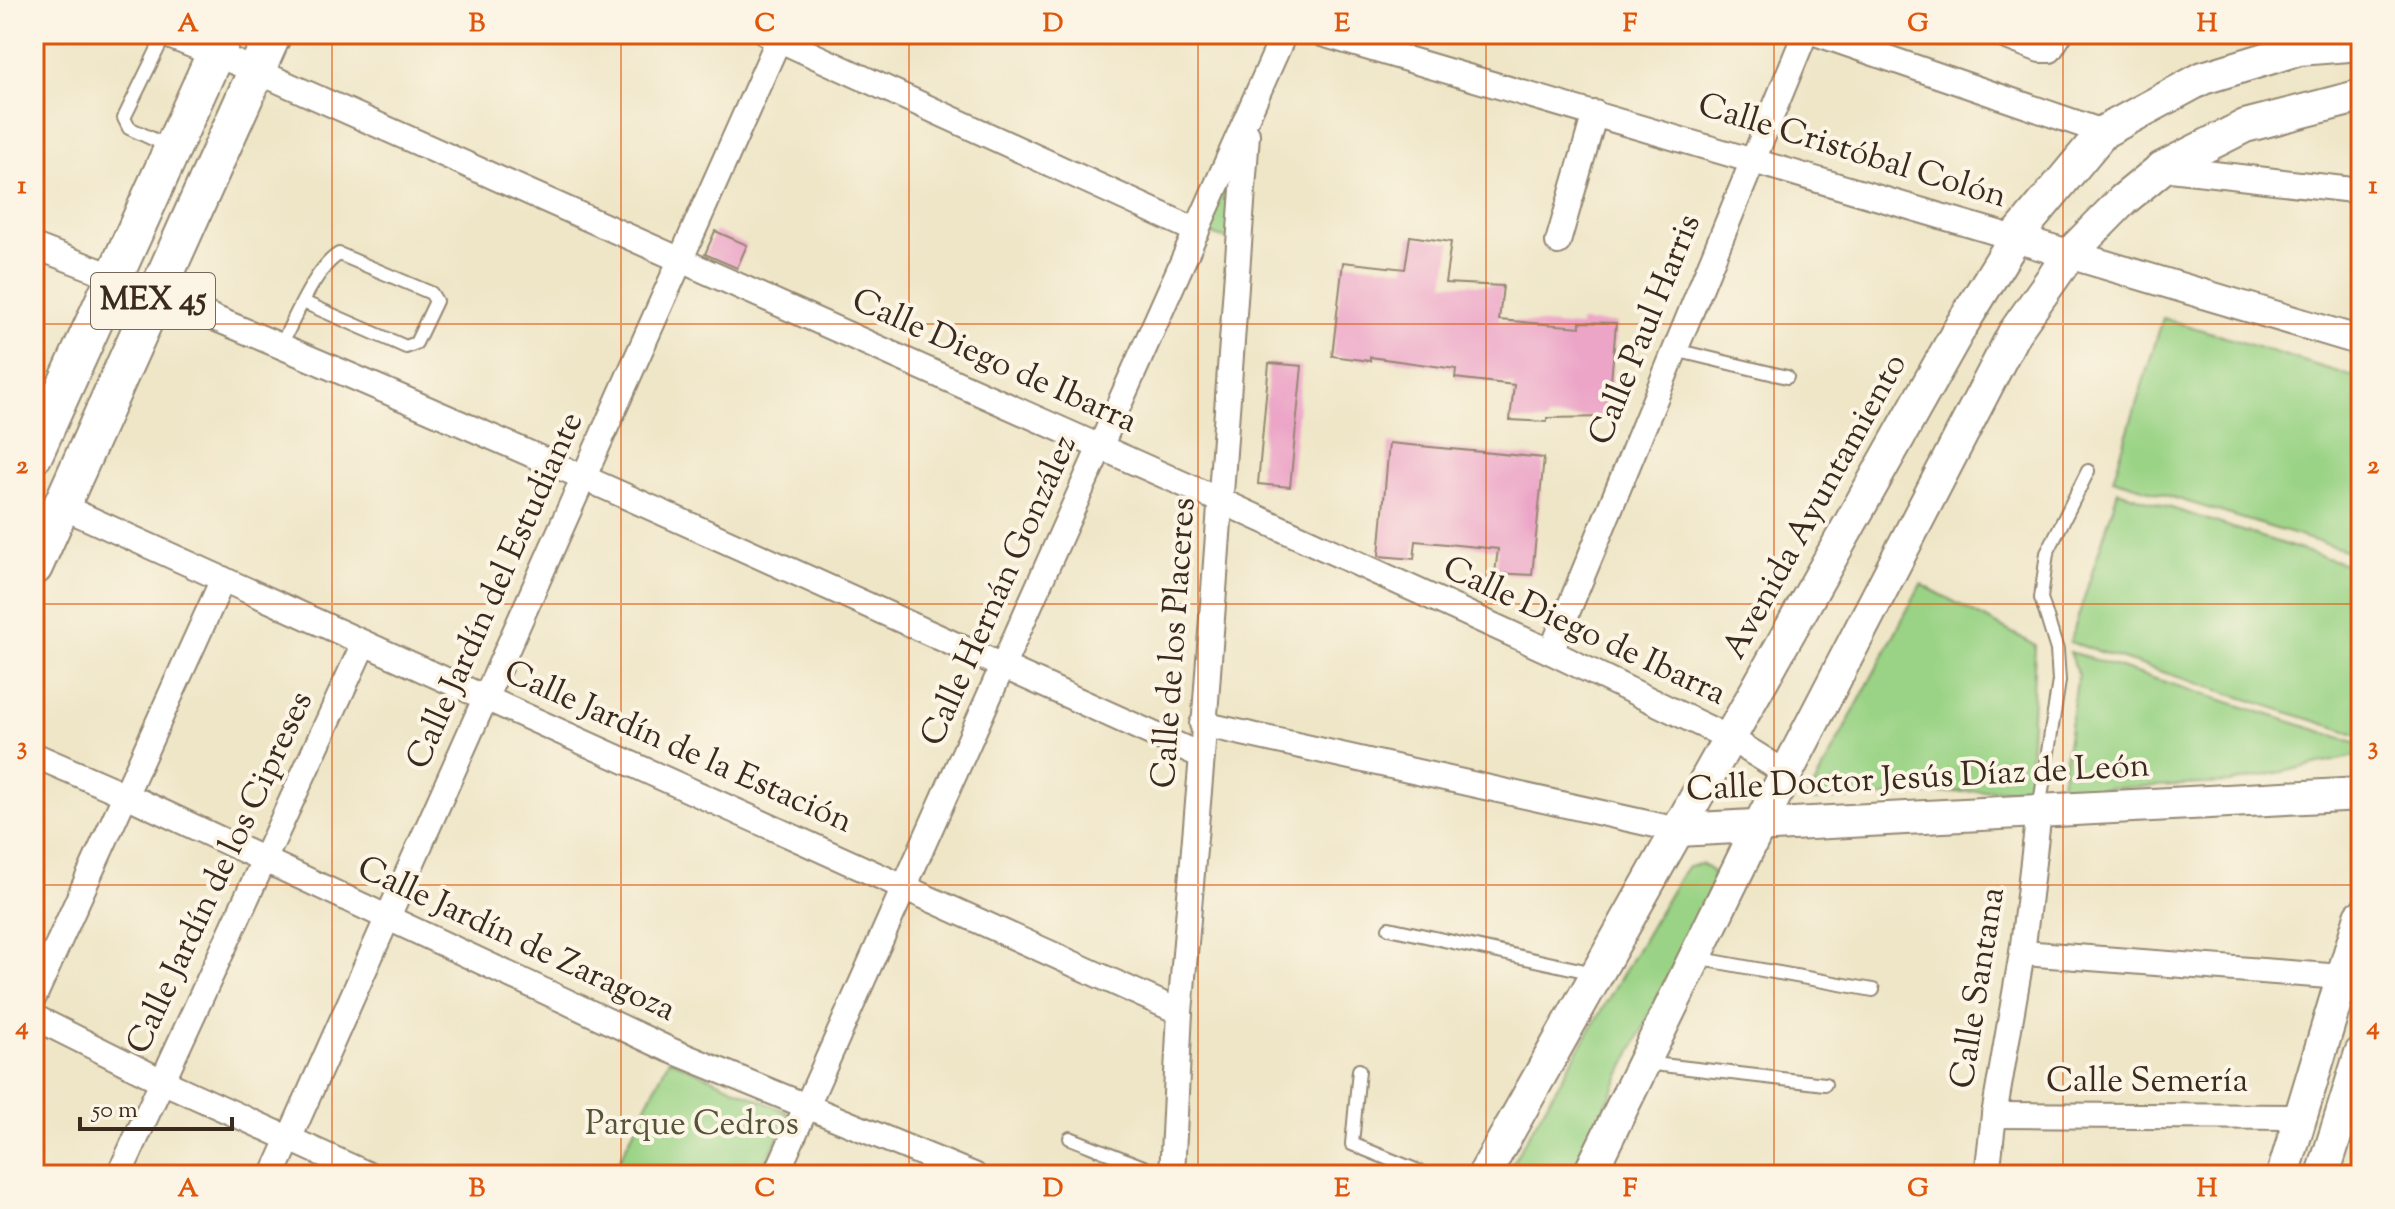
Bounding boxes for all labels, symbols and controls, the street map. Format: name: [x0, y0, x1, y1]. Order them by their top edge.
text: A: [177, 6, 199, 43]
text: B: [469, 6, 486, 43]
text: C: [755, 6, 775, 43]
text: D: [1043, 6, 1063, 43]
text: E: [1334, 6, 1350, 43]
text: F: [1623, 6, 1638, 43]
text: G: [1907, 6, 1929, 43]
text: H: [2197, 6, 2218, 43]
street label: Calle Cristóbal Colón: [1692, 82, 2012, 222]
text: 1: [18, 168, 27, 205]
text: 1: [2369, 168, 2378, 205]
street label: Calle Paul Harris: [1577, 207, 1715, 453]
road number: MEX 45: [91, 273, 215, 329]
street label: Calle Diego de Ibarra: [844, 277, 1144, 447]
street label: Avenida Ayuntamiento: [1711, 345, 1921, 669]
street label: Calle Jardín del Estudiante: [395, 404, 597, 778]
street label: Calle Hernán González: [909, 428, 1091, 754]
text: 2: [16, 448, 29, 485]
text: 2: [2367, 448, 2380, 485]
street label: Calle de los Placeres: [1140, 496, 1210, 790]
street label: Calle Diego de Ibarra: [1434, 545, 1734, 719]
street label: Calle Jardín de la Estación: [496, 649, 860, 847]
street label: Calle Jardín de los Cipreses: [115, 684, 327, 1062]
text: 3: [17, 729, 27, 766]
text: 3: [2368, 729, 2378, 766]
street label: Calle Doctor Jesús Díaz de León: [1685, 742, 2151, 816]
street label: Calle Jardín de Zaragoza: [349, 845, 683, 1035]
street label: Calle Santana: [1939, 884, 2019, 1092]
text: 4: [14, 1009, 29, 1046]
text: 4: [2365, 1009, 2380, 1046]
street label: Calle Semería: [2046, 1058, 2248, 1107]
scale bar: [80, 1081, 232, 1131]
text: 50 m: [90, 1094, 138, 1128]
park label: Parque Cedros: [585, 1101, 799, 1150]
text: A: [177, 1171, 199, 1208]
text: B: [469, 1171, 486, 1208]
text: C: [755, 1171, 775, 1208]
text: D: [1043, 1171, 1063, 1208]
text: E: [1334, 1171, 1350, 1208]
text: F: [1623, 1171, 1638, 1208]
text: G: [1907, 1171, 1929, 1208]
text: H: [2197, 1171, 2218, 1208]

